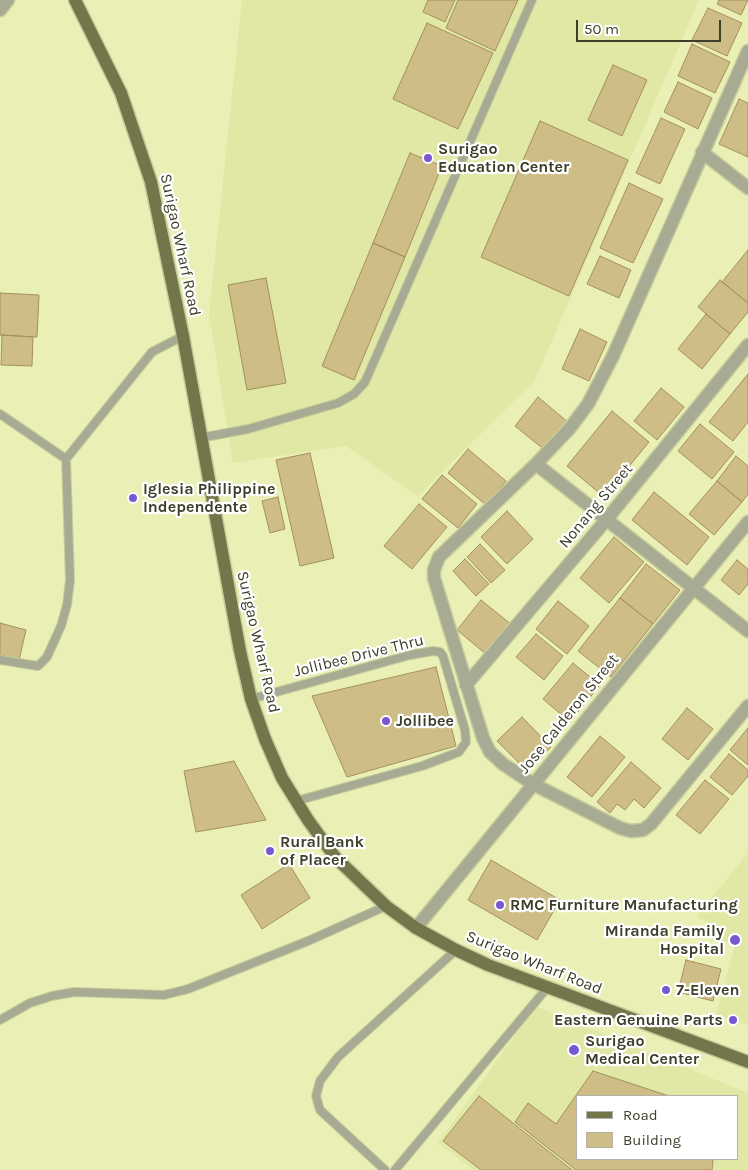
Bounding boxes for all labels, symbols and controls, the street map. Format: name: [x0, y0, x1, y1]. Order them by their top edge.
scale bar: [578, 10, 723, 42]
text: 50 m: [584, 20, 619, 38]
place label: Surigao Education Center: [438, 139, 569, 177]
marker: Surigao Education Center: [422, 152, 434, 164]
street label: Surigao Wharf Road: [156, 172, 204, 318]
street label: Nonang Street: [555, 460, 637, 552]
place label: Iglesia Philippine Independente: [143, 479, 275, 517]
marker: Iglesia Philippine Independente: [127, 492, 139, 504]
street label: Surigao Wharf Road: [232, 569, 284, 715]
street label: Jollibee Drive Thru: [292, 631, 426, 681]
street label: Jose Calderon Street: [515, 650, 623, 778]
place label: Jollibee: [396, 711, 454, 731]
marker: Jollibee: [380, 715, 392, 727]
place label: Rural Bank of Placer: [280, 832, 364, 870]
marker: Rural Bank of Placer: [264, 845, 276, 857]
place label: RMC Furniture Manufacturing: [510, 895, 738, 915]
marker: RMC Furniture Manufacturing: [494, 899, 506, 911]
place label: Miranda Family Hospital: [605, 921, 724, 959]
street label: Surigao Wharf Road: [463, 927, 605, 999]
marker: Miranda Family Hospital: [728, 933, 742, 947]
place label: 7-Eleven: [676, 980, 739, 1000]
marker: 7-Eleven: [660, 984, 672, 996]
place label: Eastern Genuine Parts: [554, 1010, 723, 1030]
marker: Eastern Genuine Parts: [727, 1014, 739, 1026]
place label: Surigao Medical Center: [585, 1031, 699, 1069]
marker: Surigao Medical Center: [567, 1043, 581, 1057]
legend: [576, 1095, 738, 1160]
text: Road: [623, 1106, 658, 1124]
text: Building: [623, 1131, 681, 1149]

